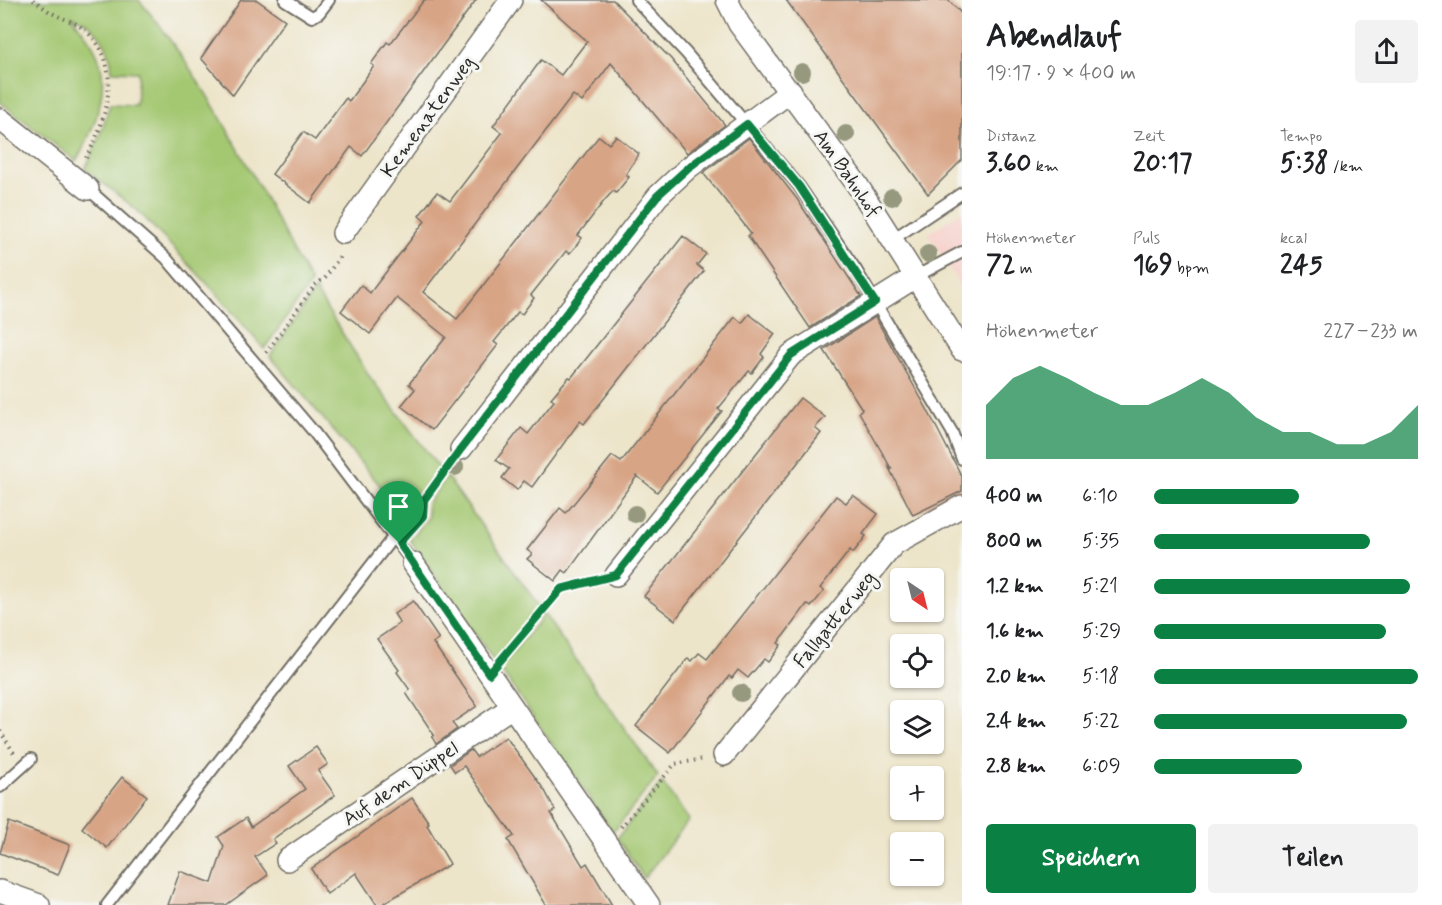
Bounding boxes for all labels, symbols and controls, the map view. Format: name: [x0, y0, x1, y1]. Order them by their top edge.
text: Abendlauf: [986, 15, 1122, 59]
button: share: [1355, 20, 1418, 83]
street label: Kemenatenweg: [375, 51, 482, 183]
text: 19:17 · 9 × 400 m: [986, 60, 1136, 87]
street label: Am Bahnhof: [807, 124, 887, 223]
text: Distanz: [986, 126, 1036, 147]
text: Zeit: [1133, 126, 1166, 147]
text: Tempo: [1280, 126, 1322, 147]
text: 3.60: [986, 147, 1031, 181]
text: 20:17: [1133, 147, 1192, 181]
text: 5:38: [1280, 147, 1329, 181]
text: km: [1031, 156, 1059, 177]
text: /km: [1329, 156, 1363, 177]
text: Höhenmeter: [986, 228, 1076, 249]
text: Puls: [1133, 228, 1160, 249]
text: kcal: [1280, 228, 1307, 249]
text: 72: [986, 249, 1016, 283]
text: 169: [1133, 249, 1173, 283]
text: 245: [1280, 249, 1323, 283]
text: m: [1016, 258, 1033, 279]
text: bpm: [1173, 258, 1209, 279]
text: Höhenmeter: [986, 318, 1098, 345]
text: 227–233 m: [1323, 318, 1418, 345]
pin: [373, 481, 424, 543]
text: 400 m: [986, 483, 1042, 510]
text: 6:10: [1082, 483, 1118, 510]
icon: arrive: [382, 490, 415, 523]
text: 800 m: [986, 528, 1042, 555]
text: 5:35: [1082, 528, 1119, 555]
street label: Fallgatterweg: [788, 566, 884, 675]
north arrow: [890, 568, 944, 622]
map controls: [890, 568, 944, 886]
text: 1.2 km: [986, 573, 1043, 600]
text: 5:21: [1082, 573, 1118, 600]
text: 1.6 km: [986, 618, 1044, 645]
text: 5:29: [1082, 618, 1121, 645]
button: locate: [890, 634, 944, 688]
text: 2.0 km: [986, 663, 1046, 690]
text: 5:18: [1082, 663, 1119, 690]
button: layers: [890, 700, 944, 754]
text: 2.4 km: [986, 708, 1046, 735]
text: 5:22: [1082, 708, 1120, 735]
street label: Auf dem Düppel: [338, 736, 464, 833]
text: 2.8 km: [986, 753, 1046, 780]
text: 6:09: [1082, 753, 1121, 780]
button: +: [890, 766, 944, 820]
button: Speichern: [986, 824, 1196, 893]
button: Teilen: [1208, 824, 1418, 893]
button: −: [890, 832, 944, 886]

